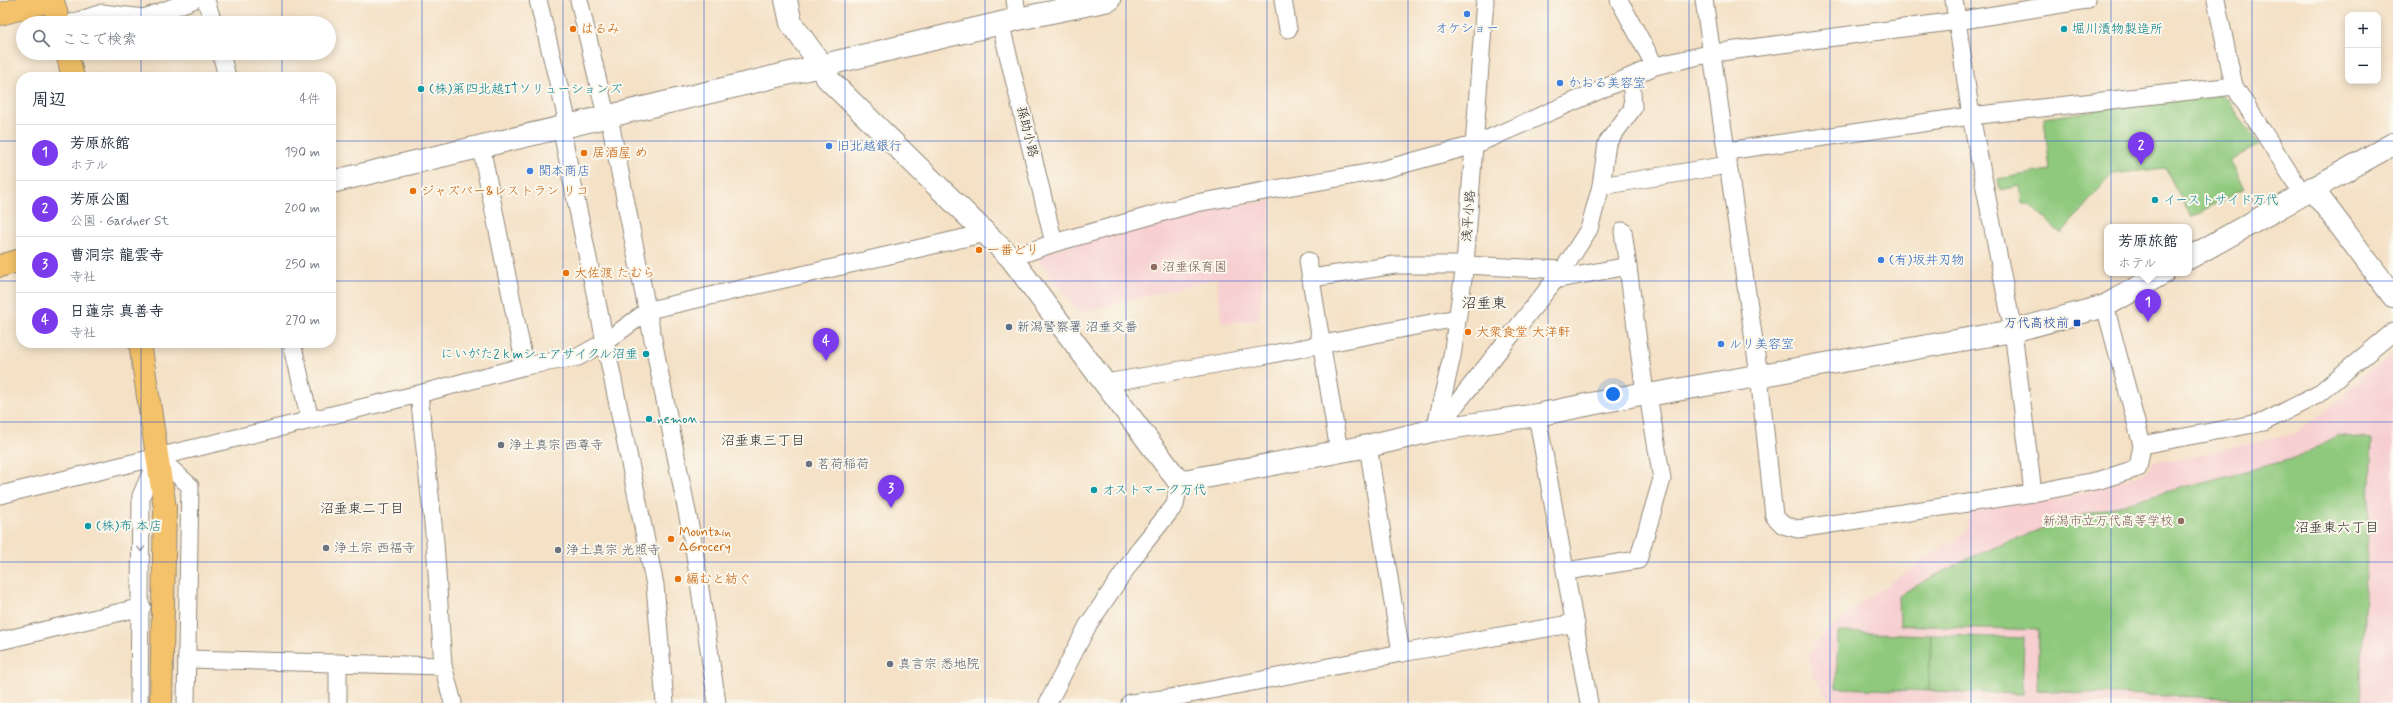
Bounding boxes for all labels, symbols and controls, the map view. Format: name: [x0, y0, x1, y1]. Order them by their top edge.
marker: オケショー: [1462, 9, 1472, 19]
map controls: [2345, 12, 2381, 84]
button: +: [2345, 12, 2381, 48]
search box: [16, 16, 336, 60]
place label: オケショー: [1435, 20, 1499, 37]
place label: はるみ: [581, 21, 620, 38]
place label: 堀川漬物製造所: [2072, 21, 2163, 38]
marker: はるみ: [568, 24, 578, 34]
marker: 堀川漬物製造所: [2059, 24, 2069, 34]
icon: search: [30, 27, 52, 49]
text: ここで検索: [62, 30, 137, 50]
button: −: [2345, 48, 2381, 84]
place label: かおる美容室: [1568, 75, 1646, 92]
marker: かおる美容室: [1555, 78, 1565, 88]
place label: (株)第四北越ITソリューションズ: [429, 81, 622, 98]
marker: (株)第四北越ITソリューションズ: [416, 84, 426, 94]
text: 周辺: [32, 89, 66, 111]
text: 4件: [299, 91, 320, 108]
street label: 孫助小路: [1012, 105, 1042, 159]
pin: 2: [2128, 132, 2154, 165]
text: 芳原旅館: [70, 134, 130, 154]
place label: 旧北越銀行: [837, 138, 902, 155]
marker: 旧北越銀行: [824, 141, 834, 151]
text: 1: [42, 144, 48, 161]
text: 190 m: [285, 144, 320, 161]
place label: 居酒屋 め: [592, 145, 648, 162]
marker: 居酒屋 め: [579, 148, 589, 158]
text: ホテル: [70, 157, 108, 174]
place label: 関本商店: [538, 163, 590, 180]
marker: 関本商店: [525, 166, 535, 176]
place label: ジャズバー&レストラン リコ: [421, 183, 589, 200]
marker: ジャズバー&レストラン リコ: [408, 186, 418, 196]
street label: 浅平小路: [1459, 189, 1479, 243]
text: 芳原公園: [70, 190, 130, 210]
place label: イーストサイド万代: [2163, 192, 2278, 209]
marker: イーストサイド万代: [2150, 195, 2160, 205]
text: 2: [42, 200, 48, 217]
text: 200 m: [285, 200, 320, 217]
text: 公園 · Gardner St: [70, 213, 169, 230]
popup: [2104, 224, 2192, 276]
text: 芳原旅館: [2118, 232, 2178, 252]
place label: 一番どり: [987, 242, 1039, 259]
marker: 一番どり: [974, 245, 984, 255]
text: 曹洞宗 龍雲寺: [70, 246, 164, 266]
place label: (有)坂井刃物: [1889, 252, 1964, 269]
marker: (有)坂井刃物: [1876, 255, 1886, 265]
text: ホテル: [2118, 255, 2156, 272]
text: 3: [42, 256, 48, 273]
text: 250 m: [285, 256, 320, 273]
place label: 沼垂保育園: [1162, 259, 1227, 276]
marker: 沼垂保育園: [1149, 262, 1159, 272]
place label: 大佐渡 たむら: [574, 265, 656, 282]
marker: 大佐渡 たむら: [561, 268, 571, 278]
text: 寺社: [70, 269, 96, 286]
pin: 1: [2135, 289, 2161, 322]
district label: 沼垂東: [1461, 294, 1507, 314]
text: 日蓮宗 真善寺: [70, 302, 164, 322]
text: 4: [41, 312, 49, 329]
text: 270 m: [285, 312, 320, 329]
place label: 万代高校前: [2004, 315, 2069, 332]
marker: 万代高校前: [2072, 318, 2082, 328]
place label: 新潟警察署 沼垂交番: [1017, 319, 1138, 336]
marker: 新潟警察署 沼垂交番: [1004, 322, 1014, 332]
place label: 大衆食堂 大洋軒: [1476, 324, 1571, 341]
text: 寺社: [70, 325, 96, 342]
marker: 大衆食堂 大洋軒: [1463, 327, 1473, 337]
pin: 4: [813, 328, 839, 361]
place label: ルリ美容室: [1729, 336, 1794, 353]
marker: ルリ美容室: [1716, 339, 1726, 349]
place label: にいがた2ｋmシェアサイクル沼垂: [441, 346, 638, 363]
marker: にいがた2ｋmシェアサイクル沼垂: [641, 349, 651, 359]
your location: [1603, 384, 1623, 404]
place label: nemon: [657, 411, 698, 428]
marker: nemon: [644, 414, 654, 424]
district label: 沼垂東三丁目: [721, 432, 805, 450]
place label: 浄土真宗 西尊寺: [509, 437, 604, 454]
marker: 浄土真宗 西尊寺: [496, 440, 506, 450]
place label: 茗荷稲荷: [817, 456, 869, 473]
marker: 茗荷稲荷: [804, 459, 814, 469]
pin: 3: [878, 475, 904, 508]
place label: オストマーク万代: [1102, 482, 1206, 499]
marker: オストマーク万代: [1089, 485, 1099, 495]
district label: 沼垂東二丁目: [320, 500, 404, 518]
place label: 新潟市立万代高等学校: [2043, 513, 2173, 530]
marker: 新潟市立万代高等学校: [2176, 516, 2186, 526]
place label: (株)布 本店: [96, 518, 162, 535]
district label: 沼垂東六丁目: [2295, 519, 2379, 537]
marker: (株)布 本店: [83, 521, 93, 531]
place label: Mountain △Grocery: [679, 524, 731, 556]
marker: Mountain △Grocery: [666, 534, 676, 544]
place label: 浄土宗 西福寺: [334, 540, 416, 557]
place label: 浄土真宗 光照寺: [566, 542, 661, 559]
marker: 浄土宗 西福寺: [321, 543, 331, 553]
marker: 浄土真宗 光照寺: [553, 545, 563, 555]
one-way arrow: [137, 546, 145, 552]
place label: 編むと紡ぐ: [686, 571, 751, 588]
marker: 編むと紡ぐ: [673, 574, 683, 584]
place label: 真言宗 悉地院: [898, 656, 980, 673]
marker: 真言宗 悉地院: [885, 659, 895, 669]

